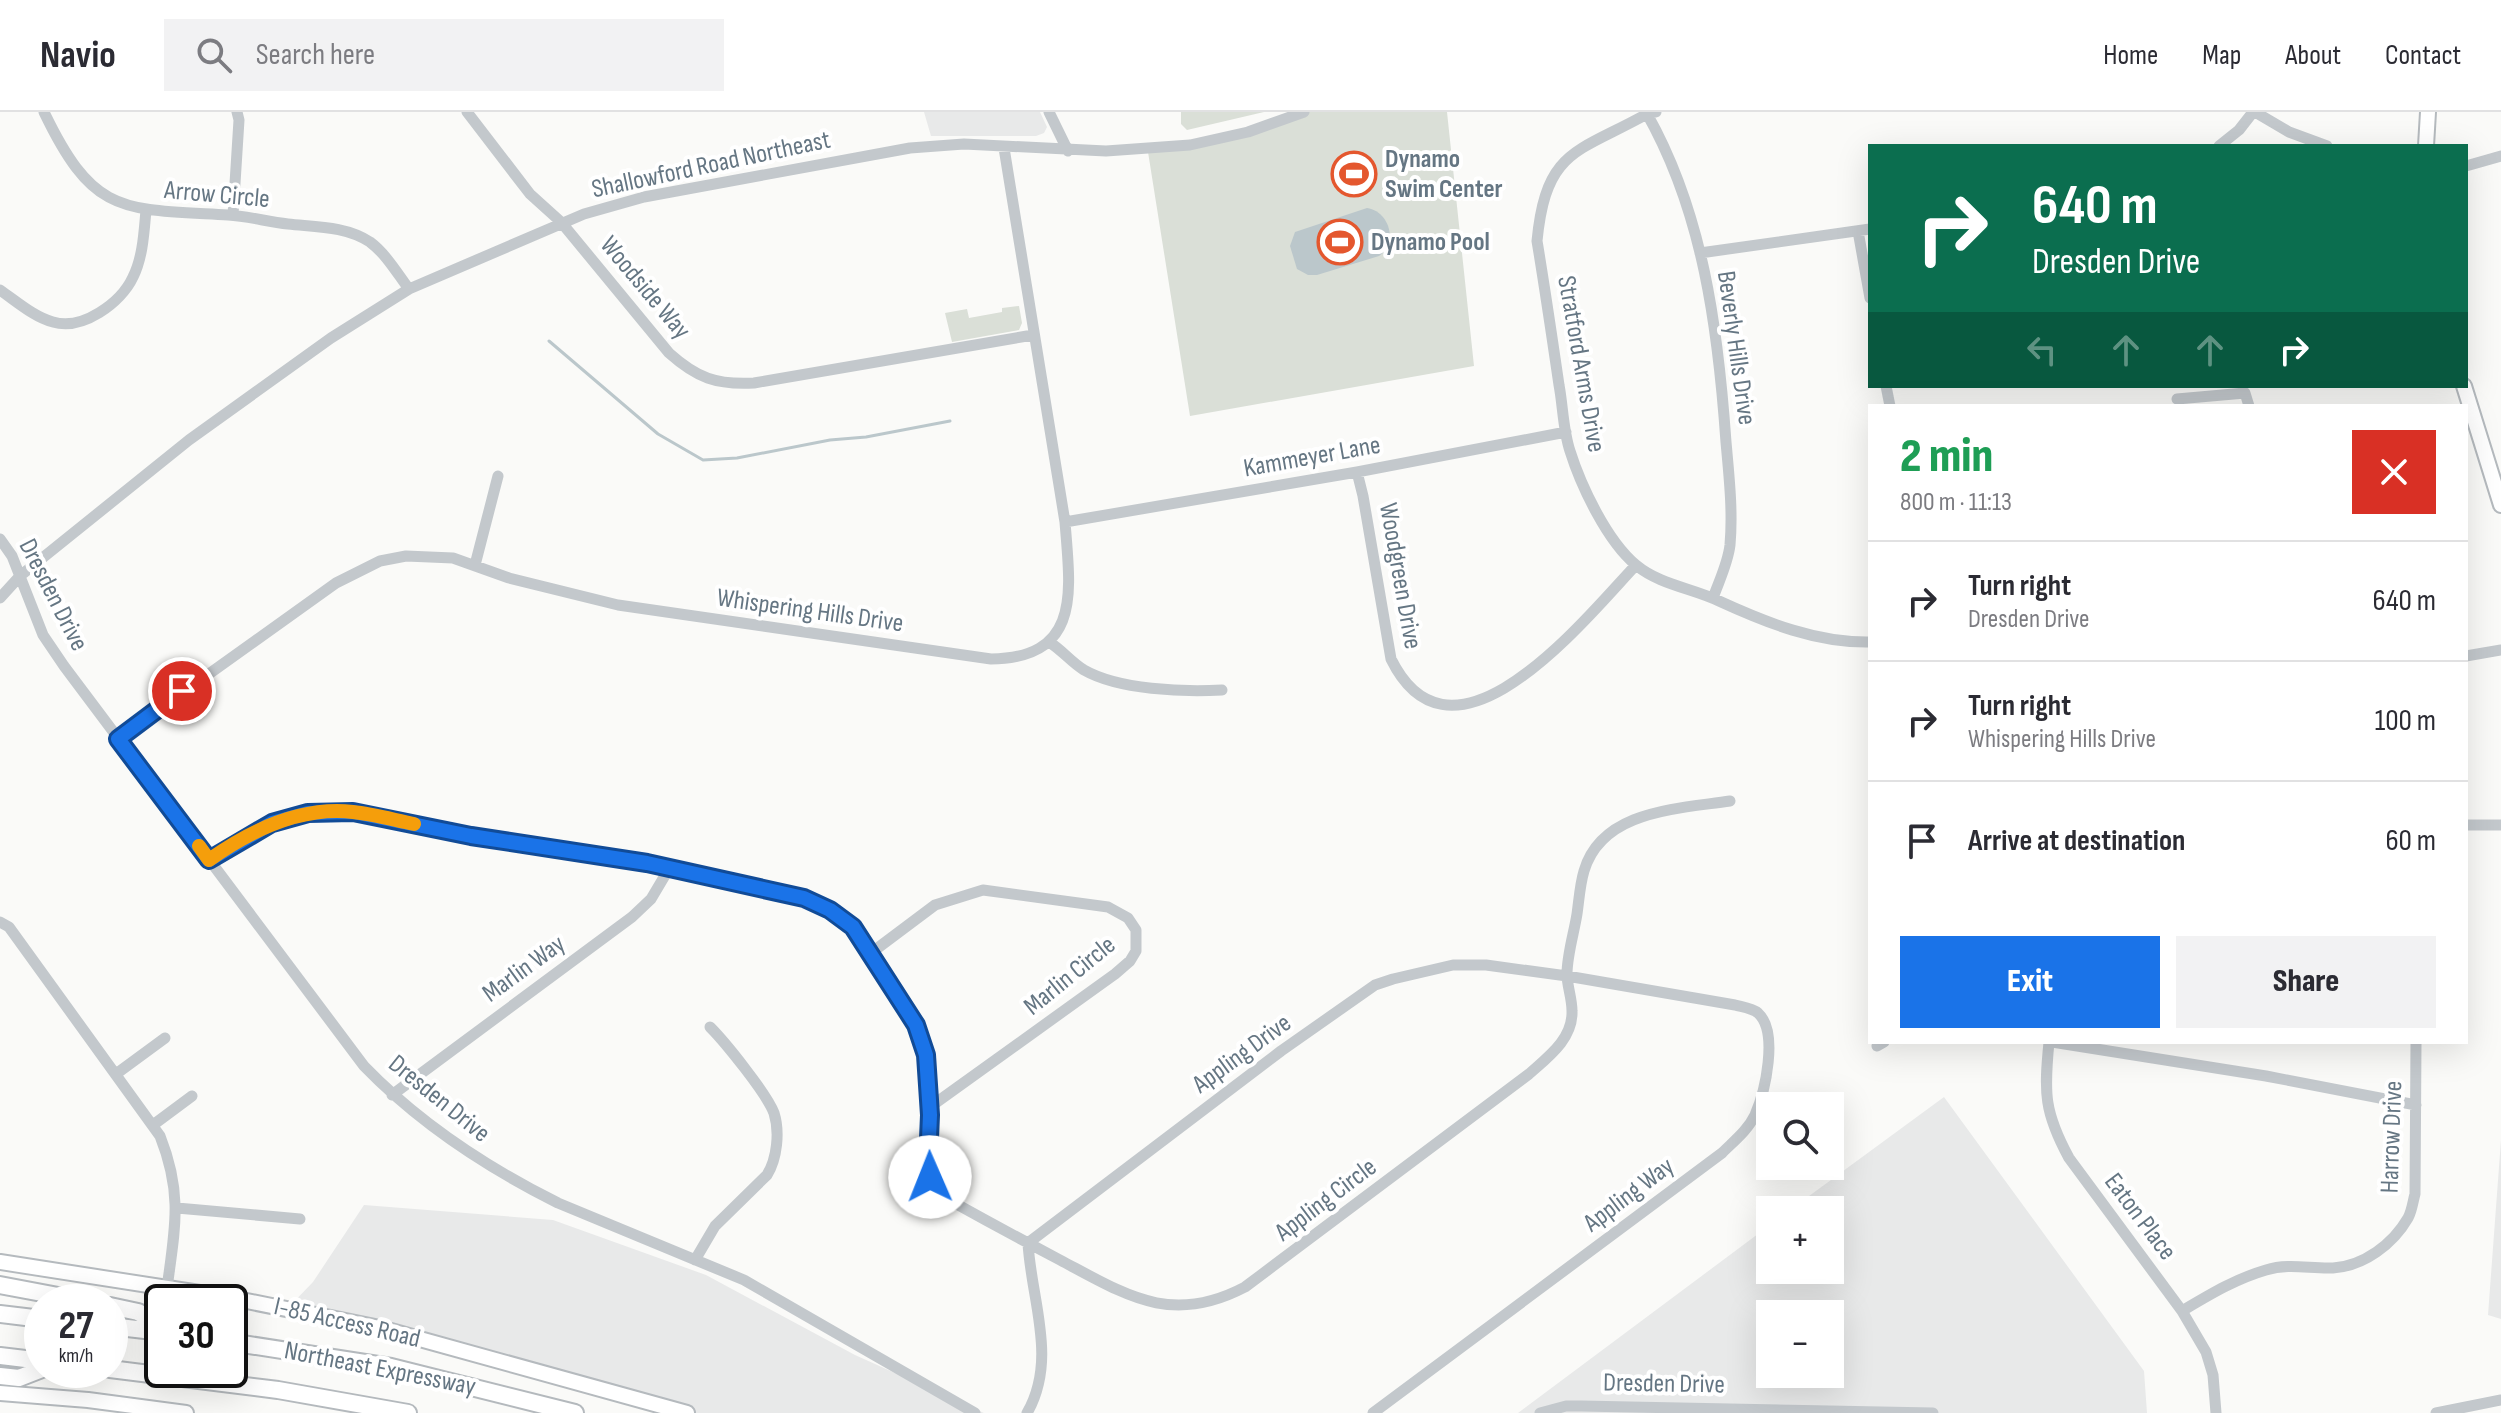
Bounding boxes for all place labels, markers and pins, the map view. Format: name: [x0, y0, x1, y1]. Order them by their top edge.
place label: Dynamo Swim Center: [1385, 144, 1503, 205]
sports icon: Dynamo Swim Center: [1330, 150, 1378, 198]
sports icon: Dynamo Pool: [1316, 218, 1364, 266]
place label: Dynamo Pool: [1371, 227, 1490, 258]
pin: [148, 657, 216, 725]

